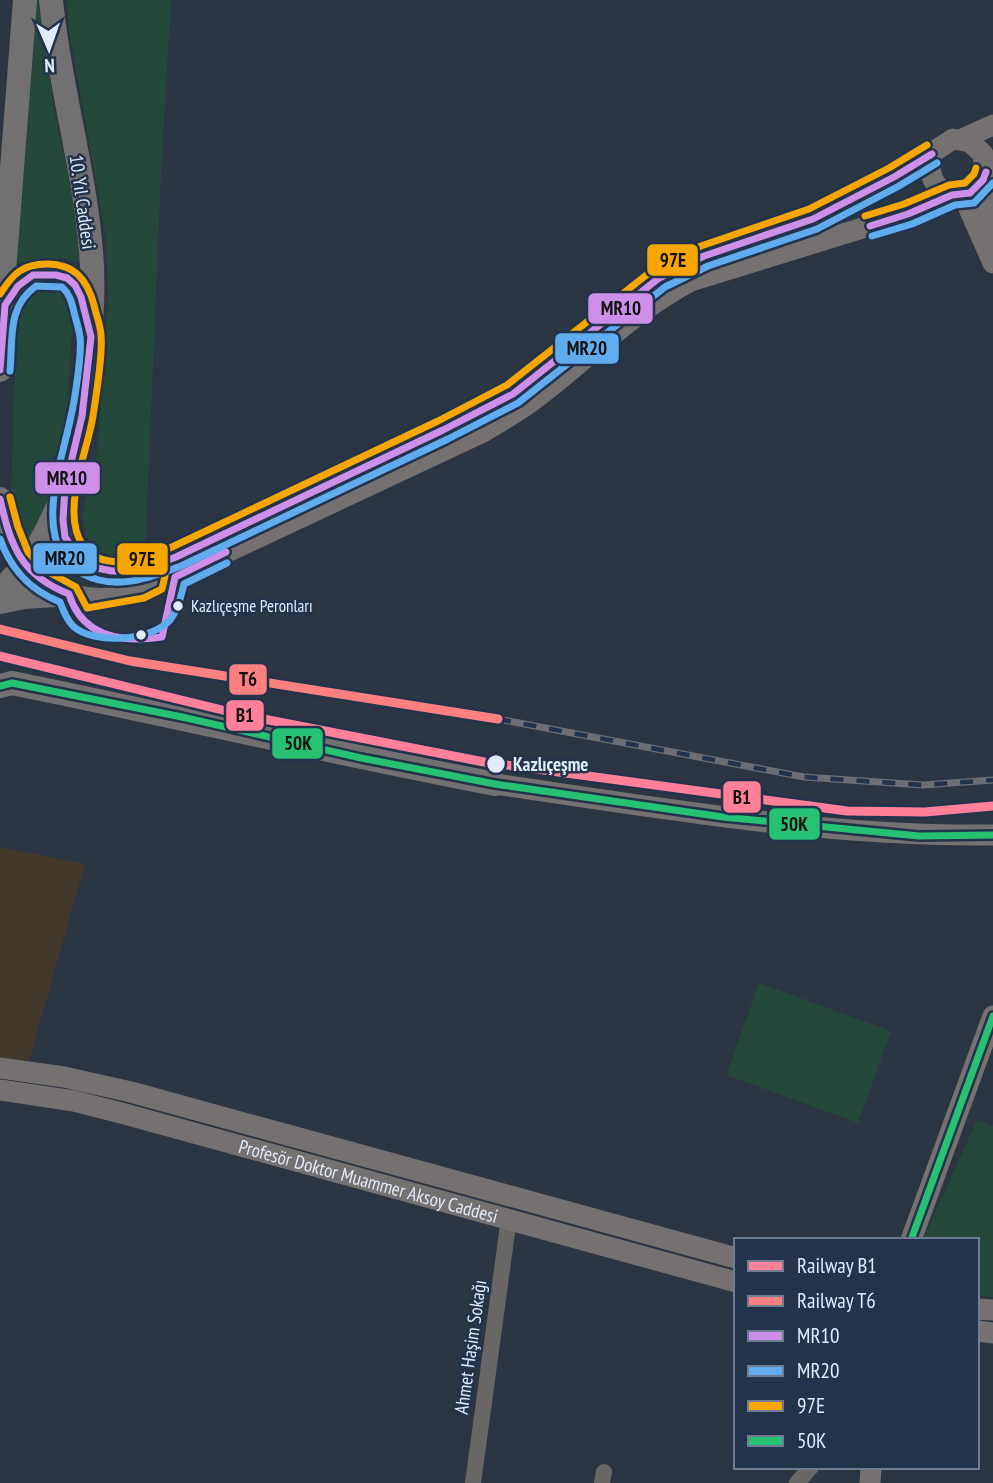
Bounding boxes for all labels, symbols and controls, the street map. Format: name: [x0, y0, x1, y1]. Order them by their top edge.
north arrow: [14, 14, 84, 84]
text: N: [44, 54, 55, 78]
street label: 10. Yıl Caddesi: [65, 153, 101, 251]
line badge: 97E: [646, 243, 699, 277]
text: 97E: [660, 248, 686, 272]
line badge: MR10: [587, 292, 654, 325]
text: MR10: [601, 296, 641, 320]
line badge: MR20: [554, 332, 620, 365]
text: MR20: [567, 336, 607, 360]
line badge: MR10: [34, 461, 101, 495]
text: MR10: [47, 466, 87, 490]
line badge: MR20: [32, 542, 98, 575]
line badge: 97E: [116, 542, 169, 576]
text: MR20: [45, 546, 85, 570]
text: 97E: [129, 547, 155, 571]
place label: Kazlıçeşme Peronları: [191, 595, 313, 617]
marker: Kazlıçeşme Peronları: [171, 599, 185, 613]
unlabelled marker: [134, 628, 148, 642]
line badge: T6: [228, 663, 268, 696]
text: T6: [239, 667, 257, 691]
line badge: B1: [225, 699, 265, 732]
text: B1: [236, 703, 254, 727]
line badge: 50K: [271, 727, 324, 760]
text: 50K: [284, 731, 312, 755]
place label: Kazlıçeşme: [513, 752, 589, 776]
marker: Kazlıçeşme: [485, 753, 507, 775]
line badge: B1: [722, 780, 762, 814]
text: B1: [733, 785, 751, 809]
line badge: 50K: [768, 807, 821, 841]
text: 50K: [780, 812, 808, 836]
street label: Profesör Doktor Muammer Aksoy Caddesi: [236, 1134, 501, 1228]
legend: [734, 1238, 979, 1469]
text: Railway B1: [797, 1252, 877, 1279]
street label: Ahmet Haşim Sokağı: [449, 1278, 491, 1416]
text: Railway T6: [797, 1287, 876, 1314]
text: MR10: [797, 1322, 839, 1349]
text: MR20: [797, 1357, 839, 1384]
text: 97E: [797, 1392, 825, 1419]
text: 50K: [797, 1427, 826, 1454]

